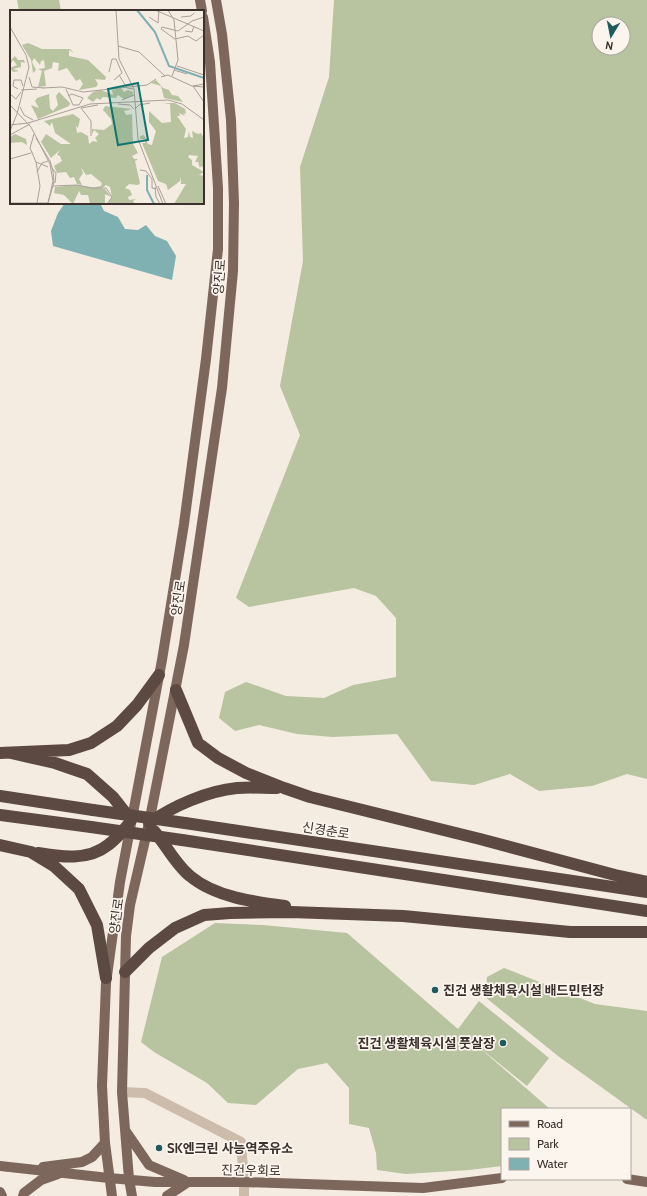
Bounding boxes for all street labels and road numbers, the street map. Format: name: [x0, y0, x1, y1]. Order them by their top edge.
street label: 양진로: [210, 259, 228, 295]
street label: 양진로: [168, 579, 188, 617]
street label: 신경춘로: [301, 818, 351, 842]
street label: 양진로: [106, 897, 126, 935]
street label: 진건우회로: [221, 1161, 281, 1179]

